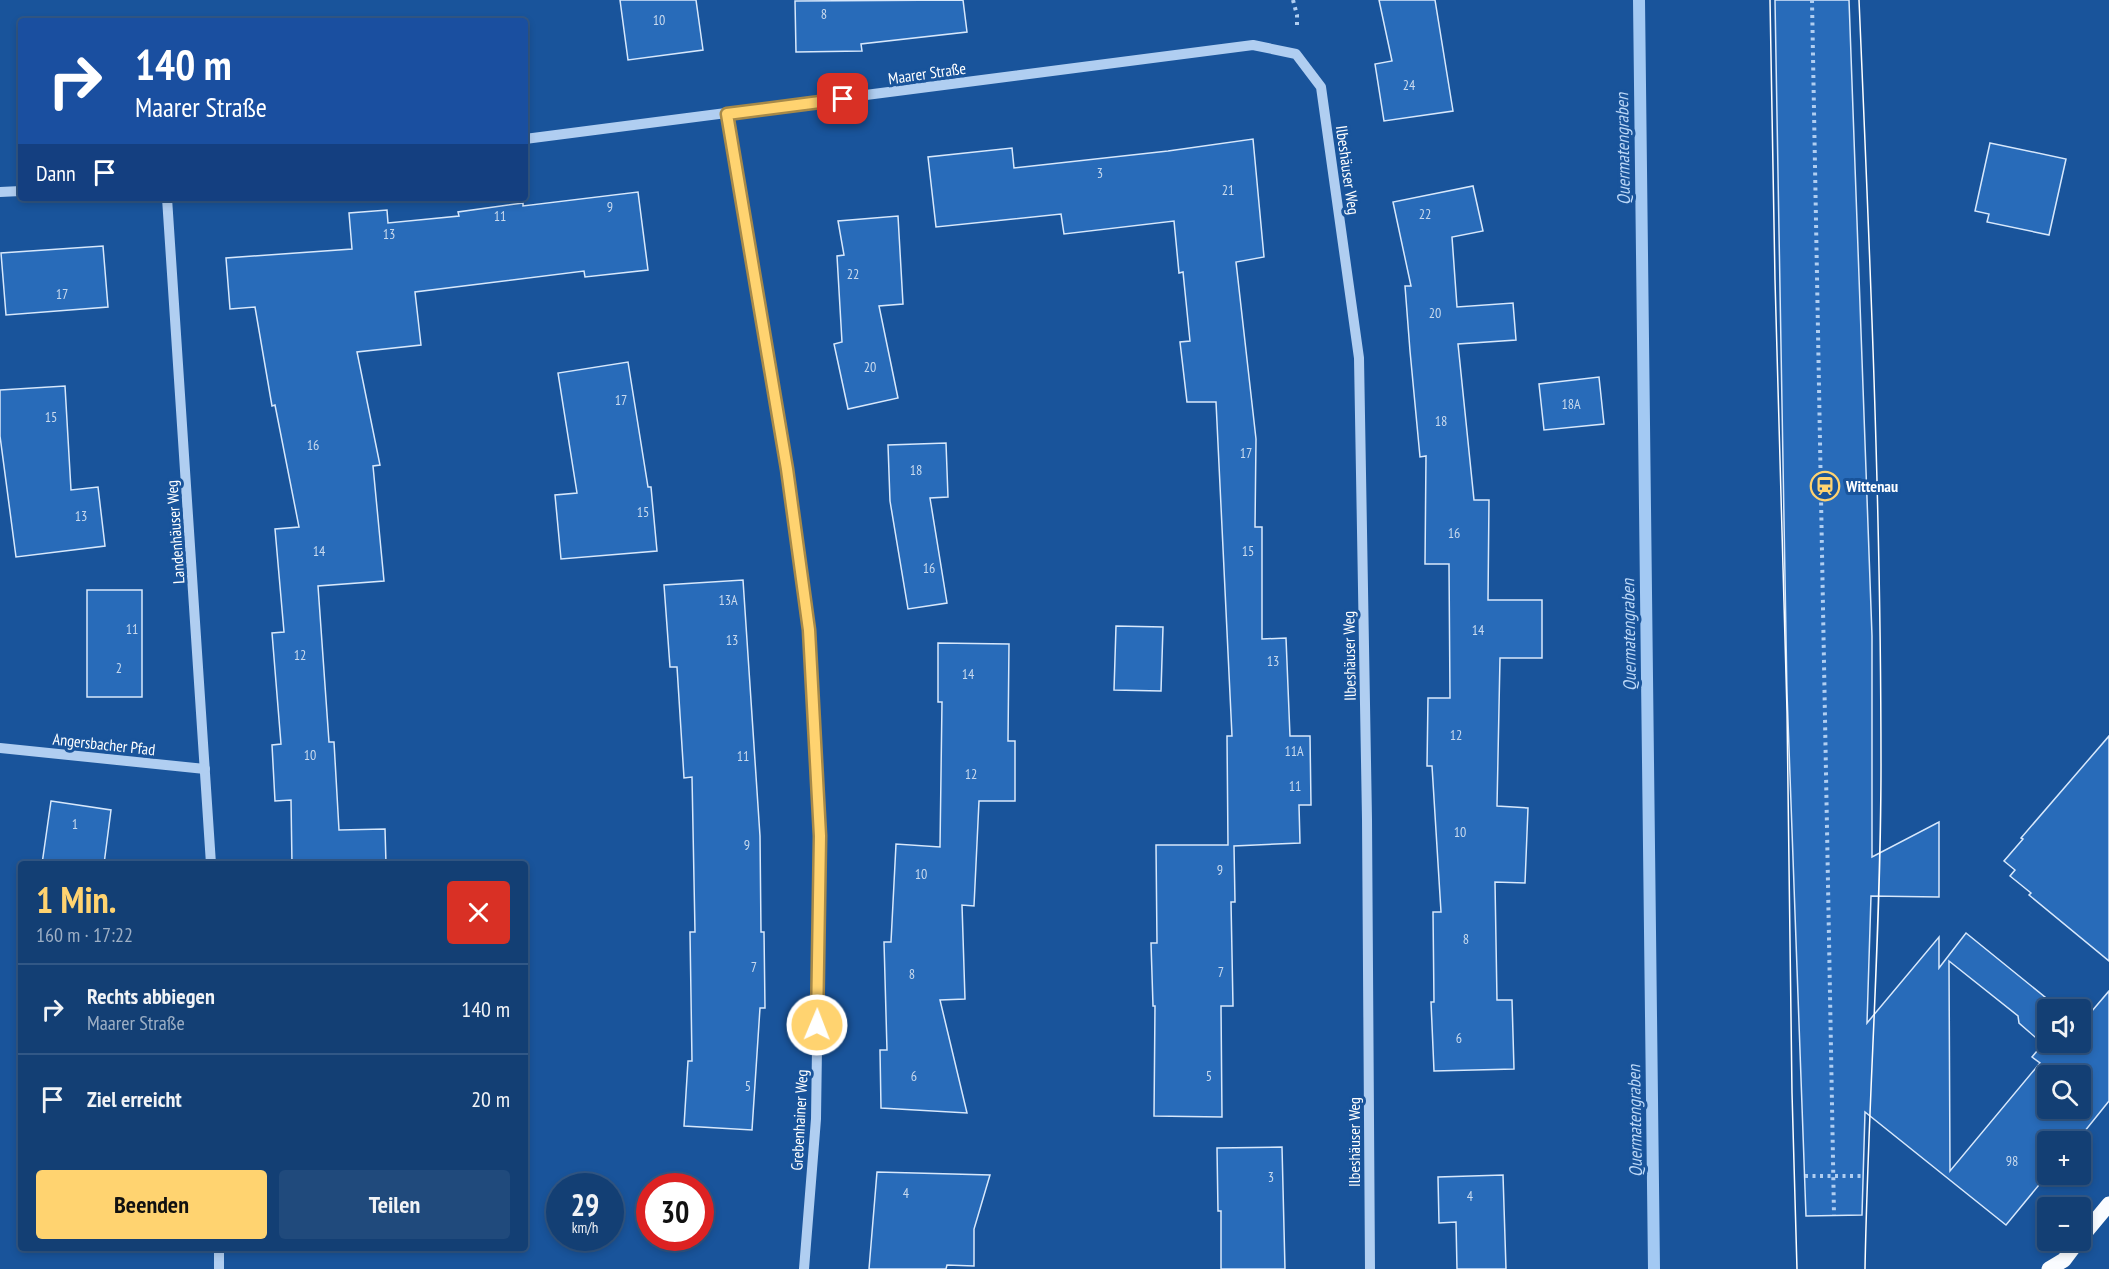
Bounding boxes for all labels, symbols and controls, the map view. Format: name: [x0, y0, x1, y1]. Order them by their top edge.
house number: 8: [821, 5, 827, 23]
house number: 10: [653, 11, 665, 29]
text: 140 m: [135, 37, 232, 92]
icon: right: [36, 42, 114, 120]
street label: Maarer Straße: [887, 58, 967, 88]
pin: [817, 73, 868, 124]
house number: 24: [1403, 76, 1416, 94]
icon: arrive: [826, 82, 859, 115]
text: Maarer Straße: [135, 90, 267, 124]
water label: Quermatengraben: [1610, 92, 1635, 205]
street label: Ilbeshäuser Weg: [1332, 124, 1364, 216]
icon: arrive: [88, 156, 121, 189]
text: Dann: [36, 159, 76, 187]
house number: 3: [1097, 164, 1103, 182]
house number: 21: [1222, 181, 1234, 199]
house number: 9: [607, 198, 613, 216]
house number: 22: [1419, 205, 1431, 223]
house number: 11: [494, 207, 506, 225]
house number: 13: [383, 225, 395, 243]
house number: 22: [847, 265, 859, 283]
house number: 17: [56, 285, 68, 303]
house number: 20: [1429, 304, 1441, 322]
house number: 20: [864, 358, 876, 376]
house number: 17: [615, 391, 627, 409]
house number: 18A: [1561, 395, 1581, 413]
house number: 15: [45, 408, 57, 426]
house number: 18: [1435, 412, 1447, 430]
house number: 16: [307, 436, 319, 454]
house number: 17: [1240, 444, 1252, 462]
house number: 18: [910, 461, 922, 479]
station icon: Wittenau: [1809, 470, 1841, 502]
place label: Wittenau: [1845, 476, 1898, 496]
street label: Landenhäuser Weg: [161, 479, 189, 585]
house number: 15: [637, 503, 649, 521]
house number: 13: [75, 507, 87, 525]
house number: 16: [1448, 524, 1460, 542]
house number: 14: [313, 542, 326, 560]
house number: 15: [1242, 542, 1254, 560]
house number: 16: [923, 559, 935, 577]
water label: Quermatengraben: [1616, 578, 1641, 691]
house number: 13A: [718, 591, 738, 609]
street label: Ilbeshäuser Weg: [1338, 611, 1360, 701]
house number: 11: [126, 620, 138, 638]
house number: 14: [1472, 621, 1485, 639]
house number: 13: [726, 631, 738, 649]
house number: 12: [294, 646, 306, 664]
house number: 13: [1267, 652, 1279, 670]
house number: 2: [116, 659, 122, 677]
house number: 14: [962, 665, 975, 683]
house number: 12: [1450, 726, 1462, 744]
street label: Angersbacher Pfad: [52, 729, 156, 759]
house number: 11A: [1284, 742, 1304, 760]
house number: 10: [304, 746, 316, 764]
house number: 11: [737, 747, 749, 765]
house number: 12: [965, 765, 977, 783]
house number: 11: [1289, 777, 1301, 795]
house number: 1: [72, 815, 78, 833]
house number: 10: [1454, 823, 1466, 841]
house number: 9: [744, 836, 750, 854]
house number: 9: [1217, 861, 1223, 879]
house number: 10: [915, 865, 927, 883]
text: 1 Min.: [36, 876, 116, 923]
button: close: [447, 881, 510, 944]
text: 160 m · 17:22: [36, 922, 133, 948]
house number: 8: [1463, 930, 1469, 948]
house number: 7: [751, 958, 757, 976]
house number: 7: [1218, 963, 1224, 981]
house number: 8: [909, 965, 915, 983]
text: Rechts abbiegen: [87, 982, 215, 1010]
icon: right: [36, 993, 69, 1026]
position arrow: [785, 993, 849, 1057]
text: 140 m: [461, 995, 510, 1023]
map controls: [2037, 999, 2091, 1251]
button: sound: [2037, 999, 2091, 1053]
text: Maarer Straße: [87, 1010, 185, 1036]
house number: 6: [1456, 1029, 1462, 1047]
water label: Quermatengraben: [1622, 1064, 1647, 1177]
button: search: [2037, 1065, 2091, 1119]
house number: 6: [911, 1067, 917, 1085]
house number: 5: [1206, 1067, 1212, 1085]
street label: Grebenhainer Weg: [786, 1069, 812, 1171]
house number: 5: [745, 1077, 751, 1095]
icon: arrive: [36, 1083, 69, 1116]
text: Ziel erreicht: [87, 1085, 182, 1113]
text: 20 m: [471, 1085, 510, 1113]
street label: Ilbeshäuser Weg: [1344, 1097, 1364, 1187]
button: +: [2037, 1131, 2091, 1185]
house number: 98: [2006, 1152, 2018, 1170]
house number: 3: [1268, 1168, 1274, 1186]
button: Beenden: [36, 1170, 267, 1239]
button: Teilen: [279, 1170, 510, 1239]
speed limit sign: 30: [636, 1173, 714, 1251]
house number: 4: [903, 1184, 910, 1202]
text: 29: [571, 1185, 599, 1224]
house number: 4: [1467, 1187, 1474, 1205]
button: −: [2037, 1197, 2091, 1251]
text: km/h: [572, 1218, 598, 1237]

